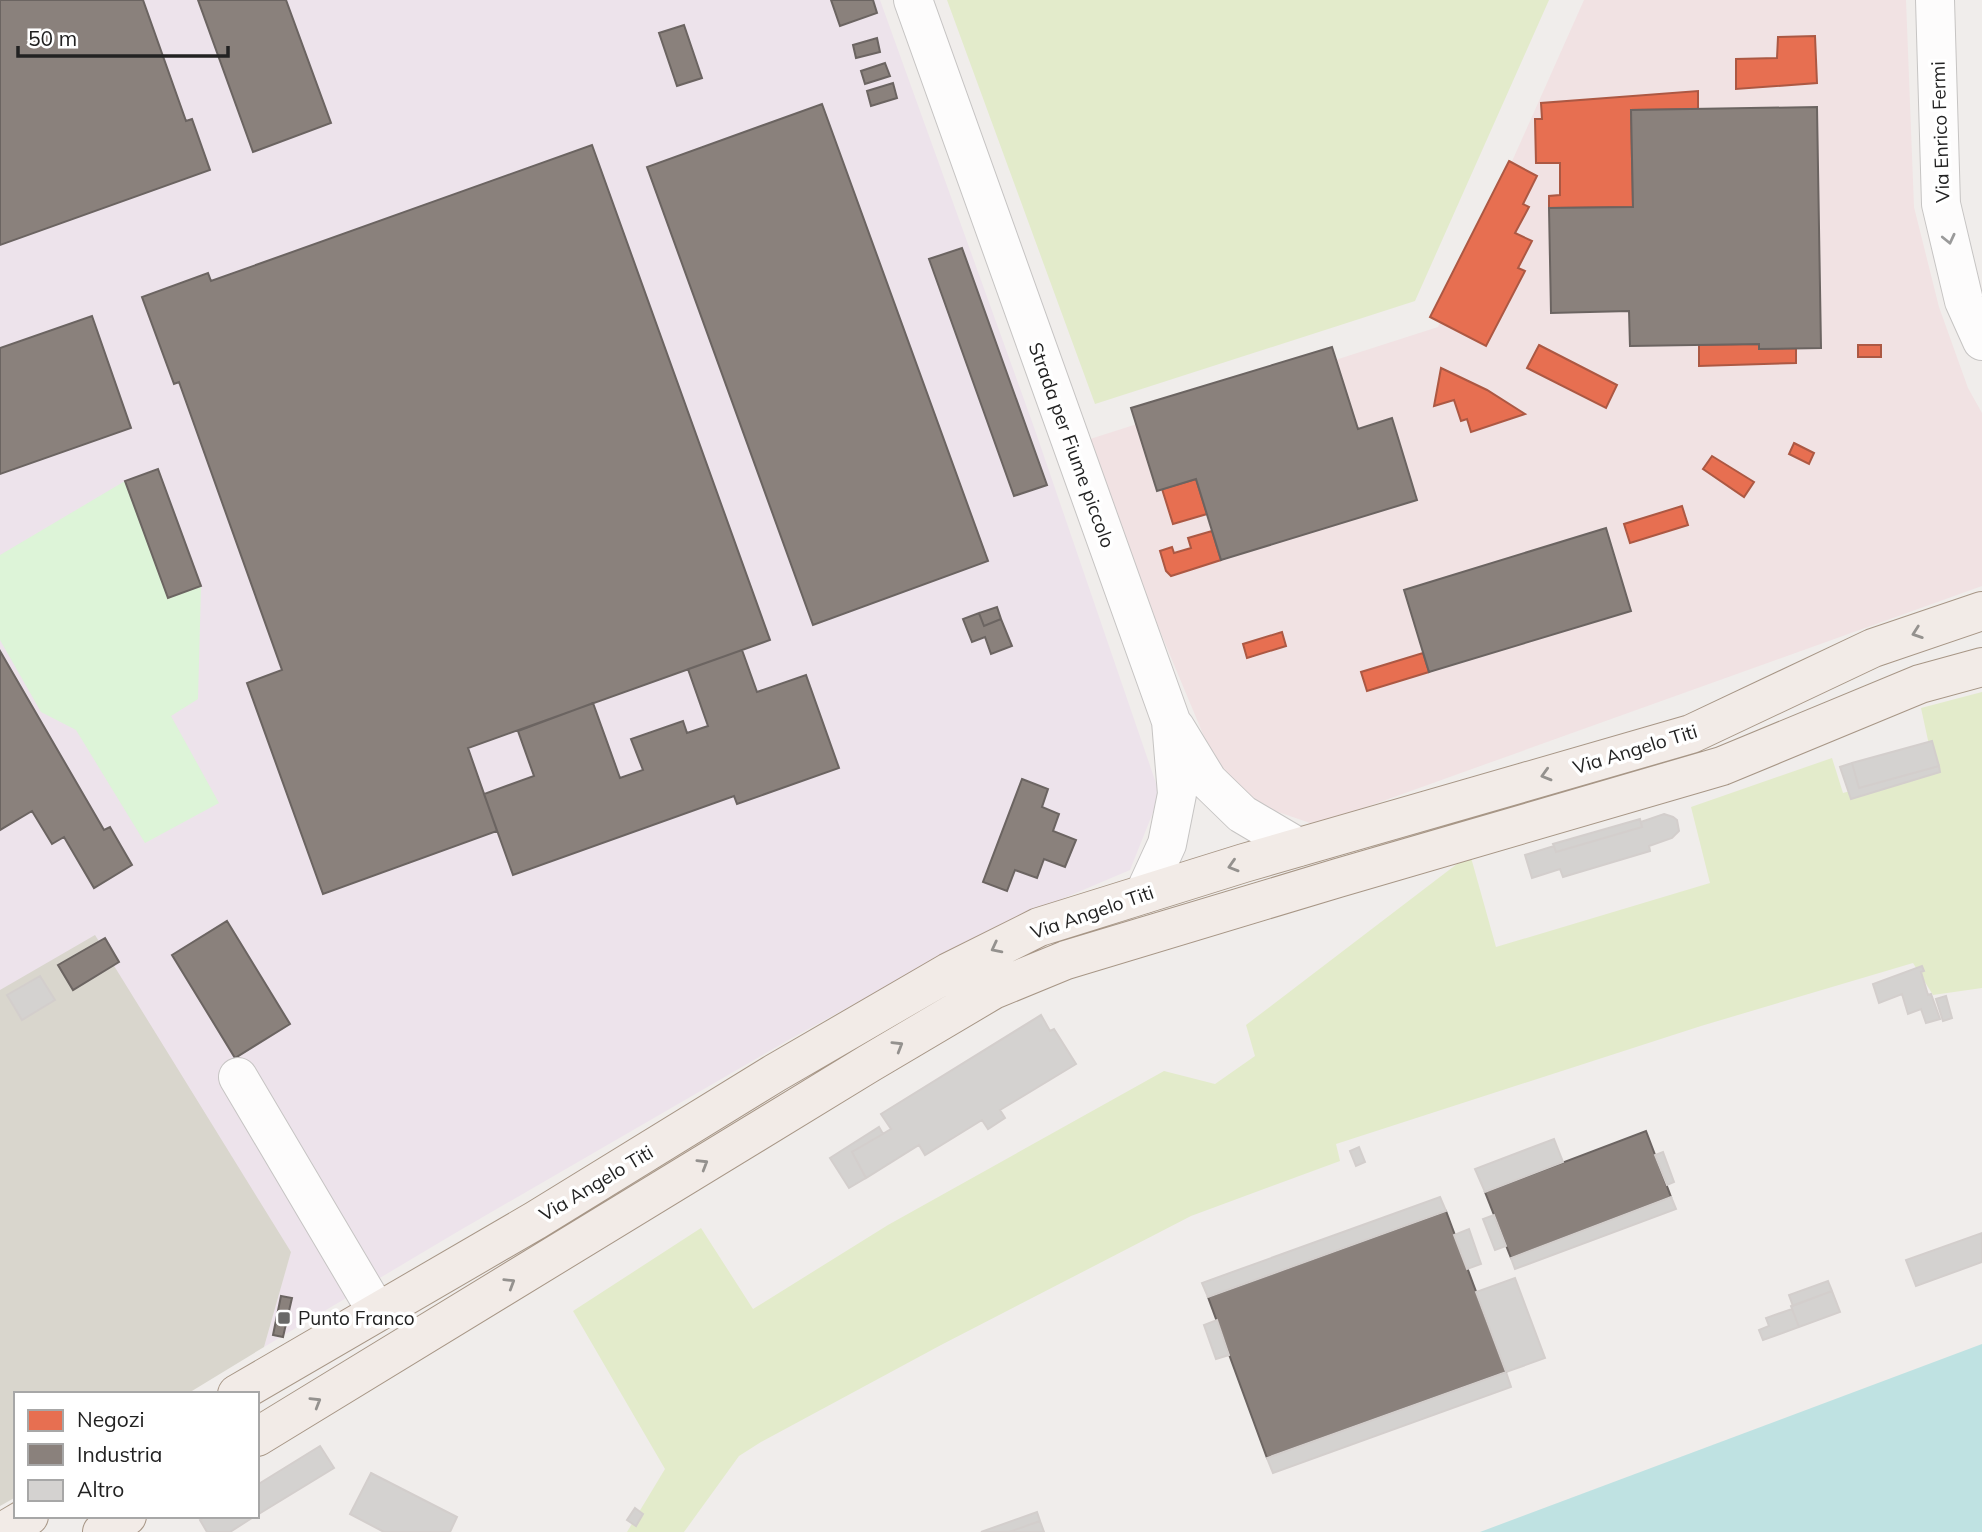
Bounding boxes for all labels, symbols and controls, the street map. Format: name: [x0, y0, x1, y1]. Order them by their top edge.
scale bar: [18, 14, 228, 58]
text: 50 m: [28, 25, 77, 51]
street label: Via Enrico Fermi: [1926, 61, 1954, 203]
one-way arrow: [1941, 233, 1955, 245]
street label: Strada per Fiume piccolo: [1024, 339, 1120, 551]
one-way arrow: [1912, 625, 1924, 639]
street label: Via Angelo Titi: [1570, 719, 1700, 779]
one-way arrow: [1540, 767, 1552, 781]
one-way arrow: [1228, 858, 1240, 872]
street label: Via Angelo Titi: [1027, 880, 1157, 944]
one-way arrow: [991, 940, 1003, 954]
one-way arrow: [891, 1041, 904, 1054]
street label: Via Angelo Titi: [535, 1140, 657, 1226]
one-way arrow: [696, 1159, 709, 1172]
one-way arrow: [502, 1279, 515, 1292]
place label: Punto Franco: [298, 1306, 415, 1330]
marker: Punto Franco: [276, 1310, 292, 1326]
legend: [14, 1392, 259, 1518]
one-way arrow: [308, 1397, 321, 1410]
text: Negozi: [77, 1406, 145, 1432]
text: Industria: [77, 1441, 162, 1467]
text: Altro: [77, 1476, 124, 1502]

